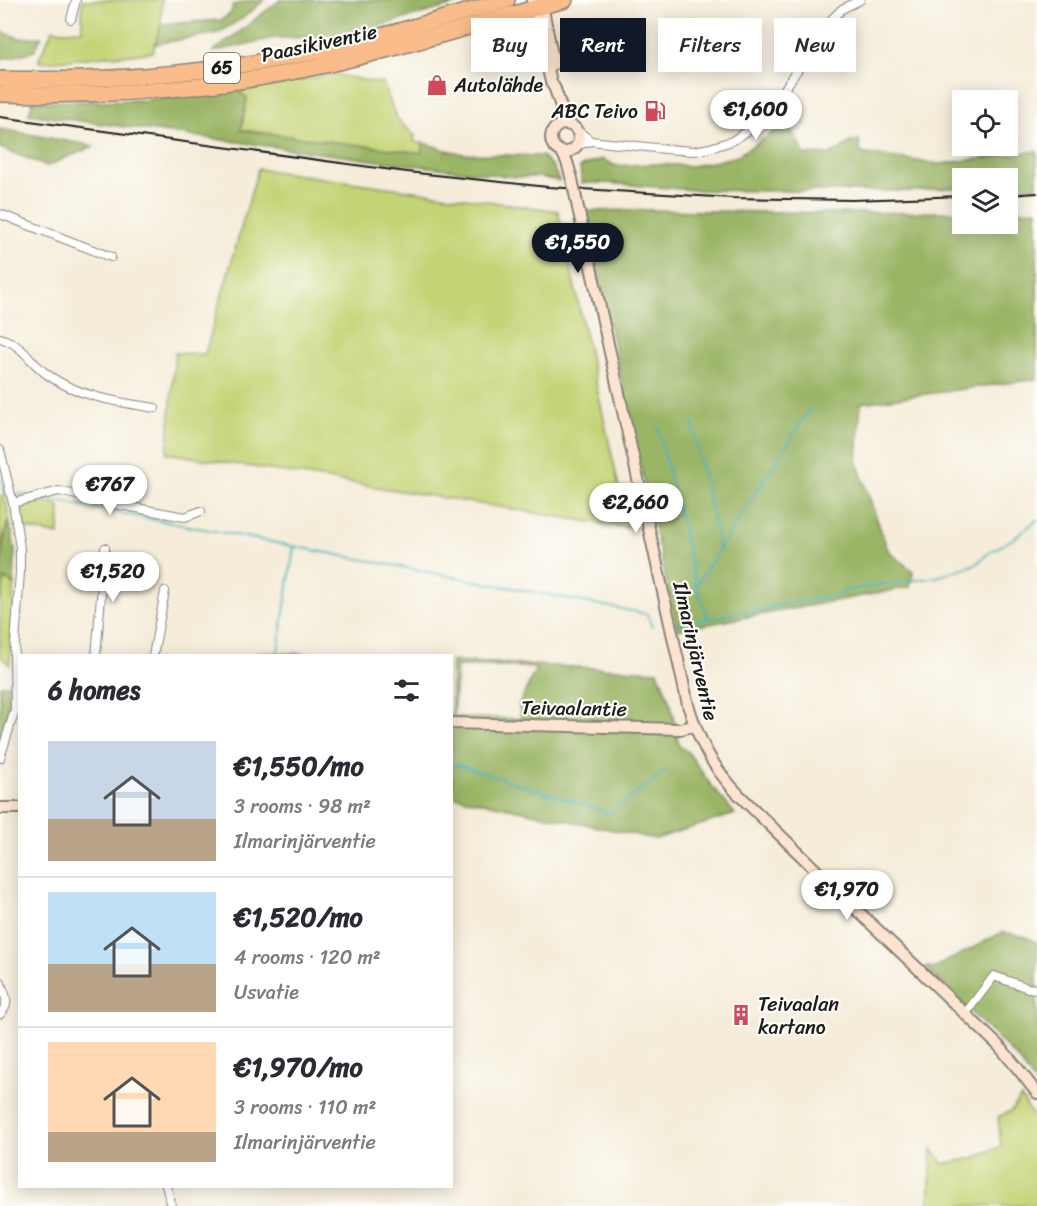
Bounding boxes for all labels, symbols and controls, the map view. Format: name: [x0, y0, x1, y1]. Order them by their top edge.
street label: Paasikiventie: [258, 14, 380, 73]
chip: Buy: [471, 18, 548, 72]
chip: Rent: [560, 18, 646, 72]
chip: Filters: [658, 18, 762, 72]
chip: New: [774, 18, 856, 72]
road number: 65: [204, 53, 240, 83]
place label: Autolähde: [453, 68, 543, 103]
shop icon: Autolähde: [425, 73, 449, 97]
pin: €1,600: [707, 90, 805, 141]
map controls: [952, 90, 1018, 234]
button: locate: [952, 90, 1018, 156]
text: €1,600: [724, 92, 788, 127]
place label: ABC Teivo: [550, 94, 638, 129]
fuel station icon: ABC Teivo: [643, 99, 667, 123]
button: layers: [952, 168, 1018, 234]
pin: €1,550: [529, 223, 627, 274]
text: €1,550: [546, 225, 610, 260]
pin: €767: [74, 465, 146, 516]
text: €767: [86, 467, 134, 502]
pin: €2,660: [587, 483, 685, 534]
text: €2,660: [603, 485, 669, 520]
pin: €1,520: [64, 552, 162, 603]
text: €1,520: [81, 554, 145, 589]
street label: Ilmarinjärventie: [662, 577, 729, 724]
text: 6 homes: [48, 667, 140, 713]
icon: filters: [390, 674, 423, 707]
street label: Teivaalantie: [521, 690, 627, 727]
text: €1,550/mo: [234, 743, 364, 789]
icon: home: [96, 765, 168, 837]
text: 3 rooms · 98 m²: [234, 789, 371, 824]
text: Ilmarinjärventie: [234, 824, 376, 859]
pin: €1,970: [798, 870, 896, 921]
text: €1,970: [815, 872, 879, 907]
text: €1,520/mo: [234, 894, 363, 940]
icon: home: [96, 916, 168, 988]
text: 4 rooms · 120 m²: [234, 940, 381, 975]
text: Usvatie: [234, 975, 299, 1010]
place label: Teivaalan kartano: [758, 987, 839, 1045]
building icon: Teivaalan kartano: [729, 1003, 753, 1027]
text: €1,970/mo: [234, 1044, 363, 1090]
icon: home: [96, 1066, 168, 1138]
text: 3 rooms · 110 m²: [234, 1090, 376, 1125]
text: Ilmarinjärventie: [234, 1125, 376, 1160]

